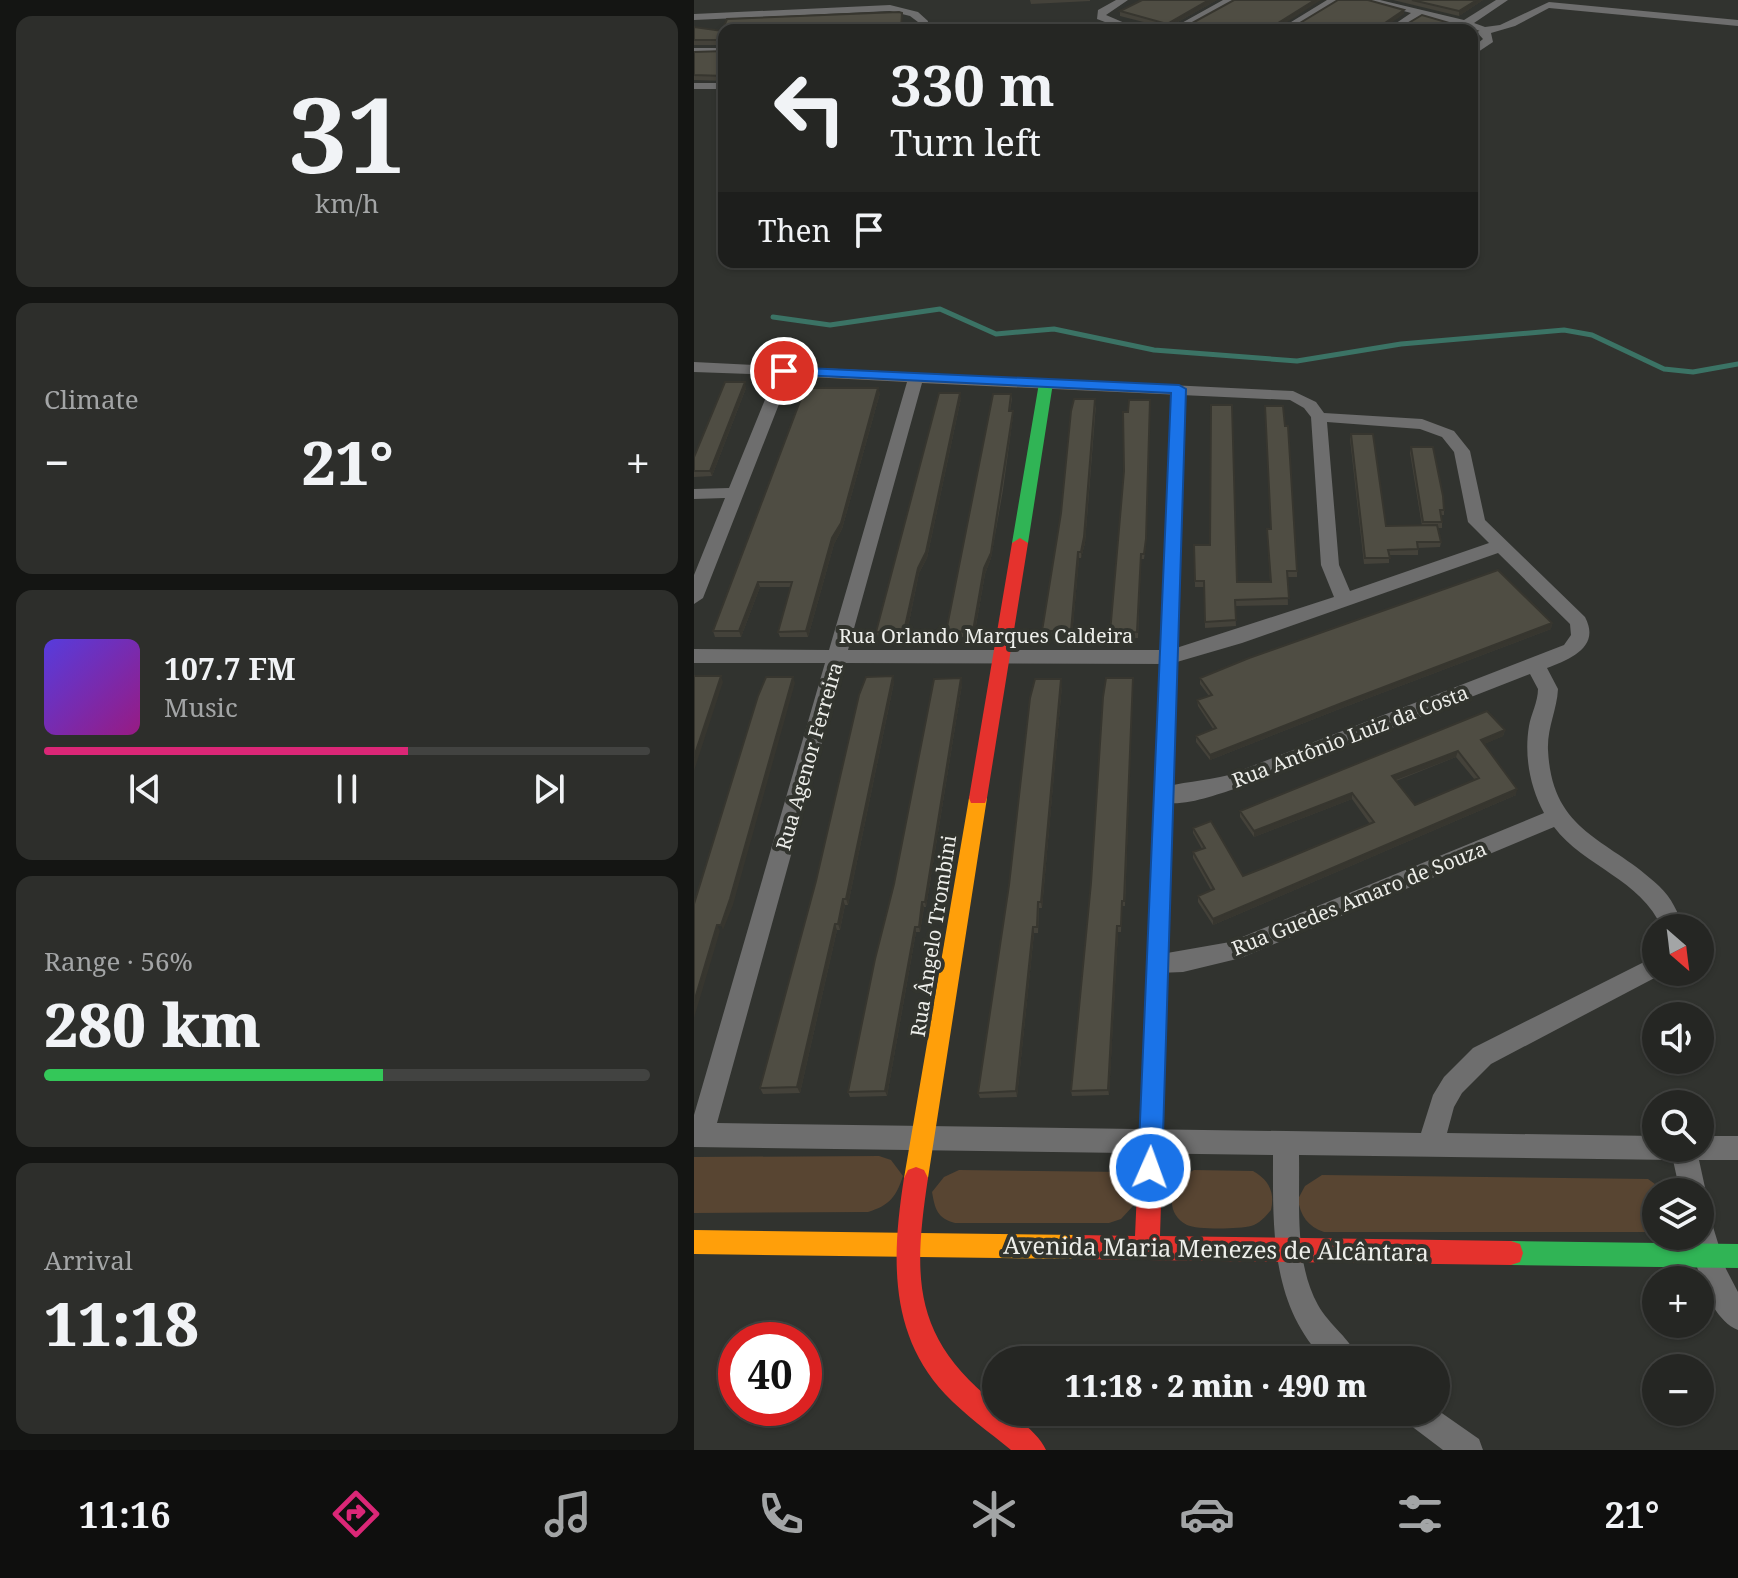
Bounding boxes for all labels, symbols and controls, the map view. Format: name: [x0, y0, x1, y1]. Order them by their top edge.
text: 330 m: [890, 46, 1055, 122]
icon: left: [758, 56, 862, 160]
text: 31: [288, 62, 406, 203]
text: Turn left: [890, 118, 1041, 167]
text: km/h: [315, 185, 379, 221]
icon: arrive: [847, 208, 891, 252]
text: Then: [758, 210, 831, 251]
pin: [750, 337, 818, 405]
icon: arrive: [762, 349, 806, 393]
text: Climate: [44, 381, 139, 417]
text: 21°: [301, 421, 393, 503]
text: −: [44, 432, 69, 492]
text: +: [625, 432, 650, 492]
street label: Rua Orlando Marques Caldeira: [839, 622, 1133, 649]
text: 107.7 FM: [164, 648, 296, 689]
street label: Rua Agenor Ferreira: [769, 659, 849, 853]
street label: Rua Antônio Luiz da Costa: [1228, 678, 1472, 794]
text: Music: [164, 689, 238, 725]
icon: previous: [123, 767, 167, 811]
icon: pause: [325, 767, 369, 811]
icon: next: [527, 767, 571, 811]
street label: Rua Ângelo Trombini: [904, 833, 962, 1039]
street label: Rua Guedes Amaro de Souza: [1228, 834, 1490, 962]
north arrow: [1642, 914, 1714, 986]
map controls: [1642, 914, 1714, 1426]
text: Range · 56%: [44, 943, 193, 979]
text: 280 km: [44, 983, 261, 1065]
button: sound: [1642, 1002, 1714, 1074]
button: search: [1642, 1090, 1714, 1162]
position arrow: [1108, 1126, 1192, 1210]
button: layers: [1642, 1178, 1714, 1250]
street label: Avenida Maria Menezes de Alcântara: [1003, 1228, 1429, 1268]
text: Arrival: [44, 1242, 133, 1278]
button: +: [1642, 1266, 1714, 1338]
text: 11:18: [44, 1282, 199, 1364]
speed limit sign: 40: [718, 1322, 822, 1426]
button: −: [1642, 1354, 1714, 1426]
text: 11:18 · 2 min · 490 m: [1065, 1365, 1367, 1406]
icon: directions: [328, 1486, 384, 1542]
icon: music: [540, 1486, 596, 1542]
icon: phone: [753, 1486, 809, 1542]
icon: climate: [966, 1486, 1022, 1542]
icon: car: [1179, 1486, 1235, 1542]
icon: filters: [1392, 1486, 1448, 1542]
text: 11:16: [78, 1490, 171, 1539]
text: 21°: [1604, 1490, 1660, 1539]

